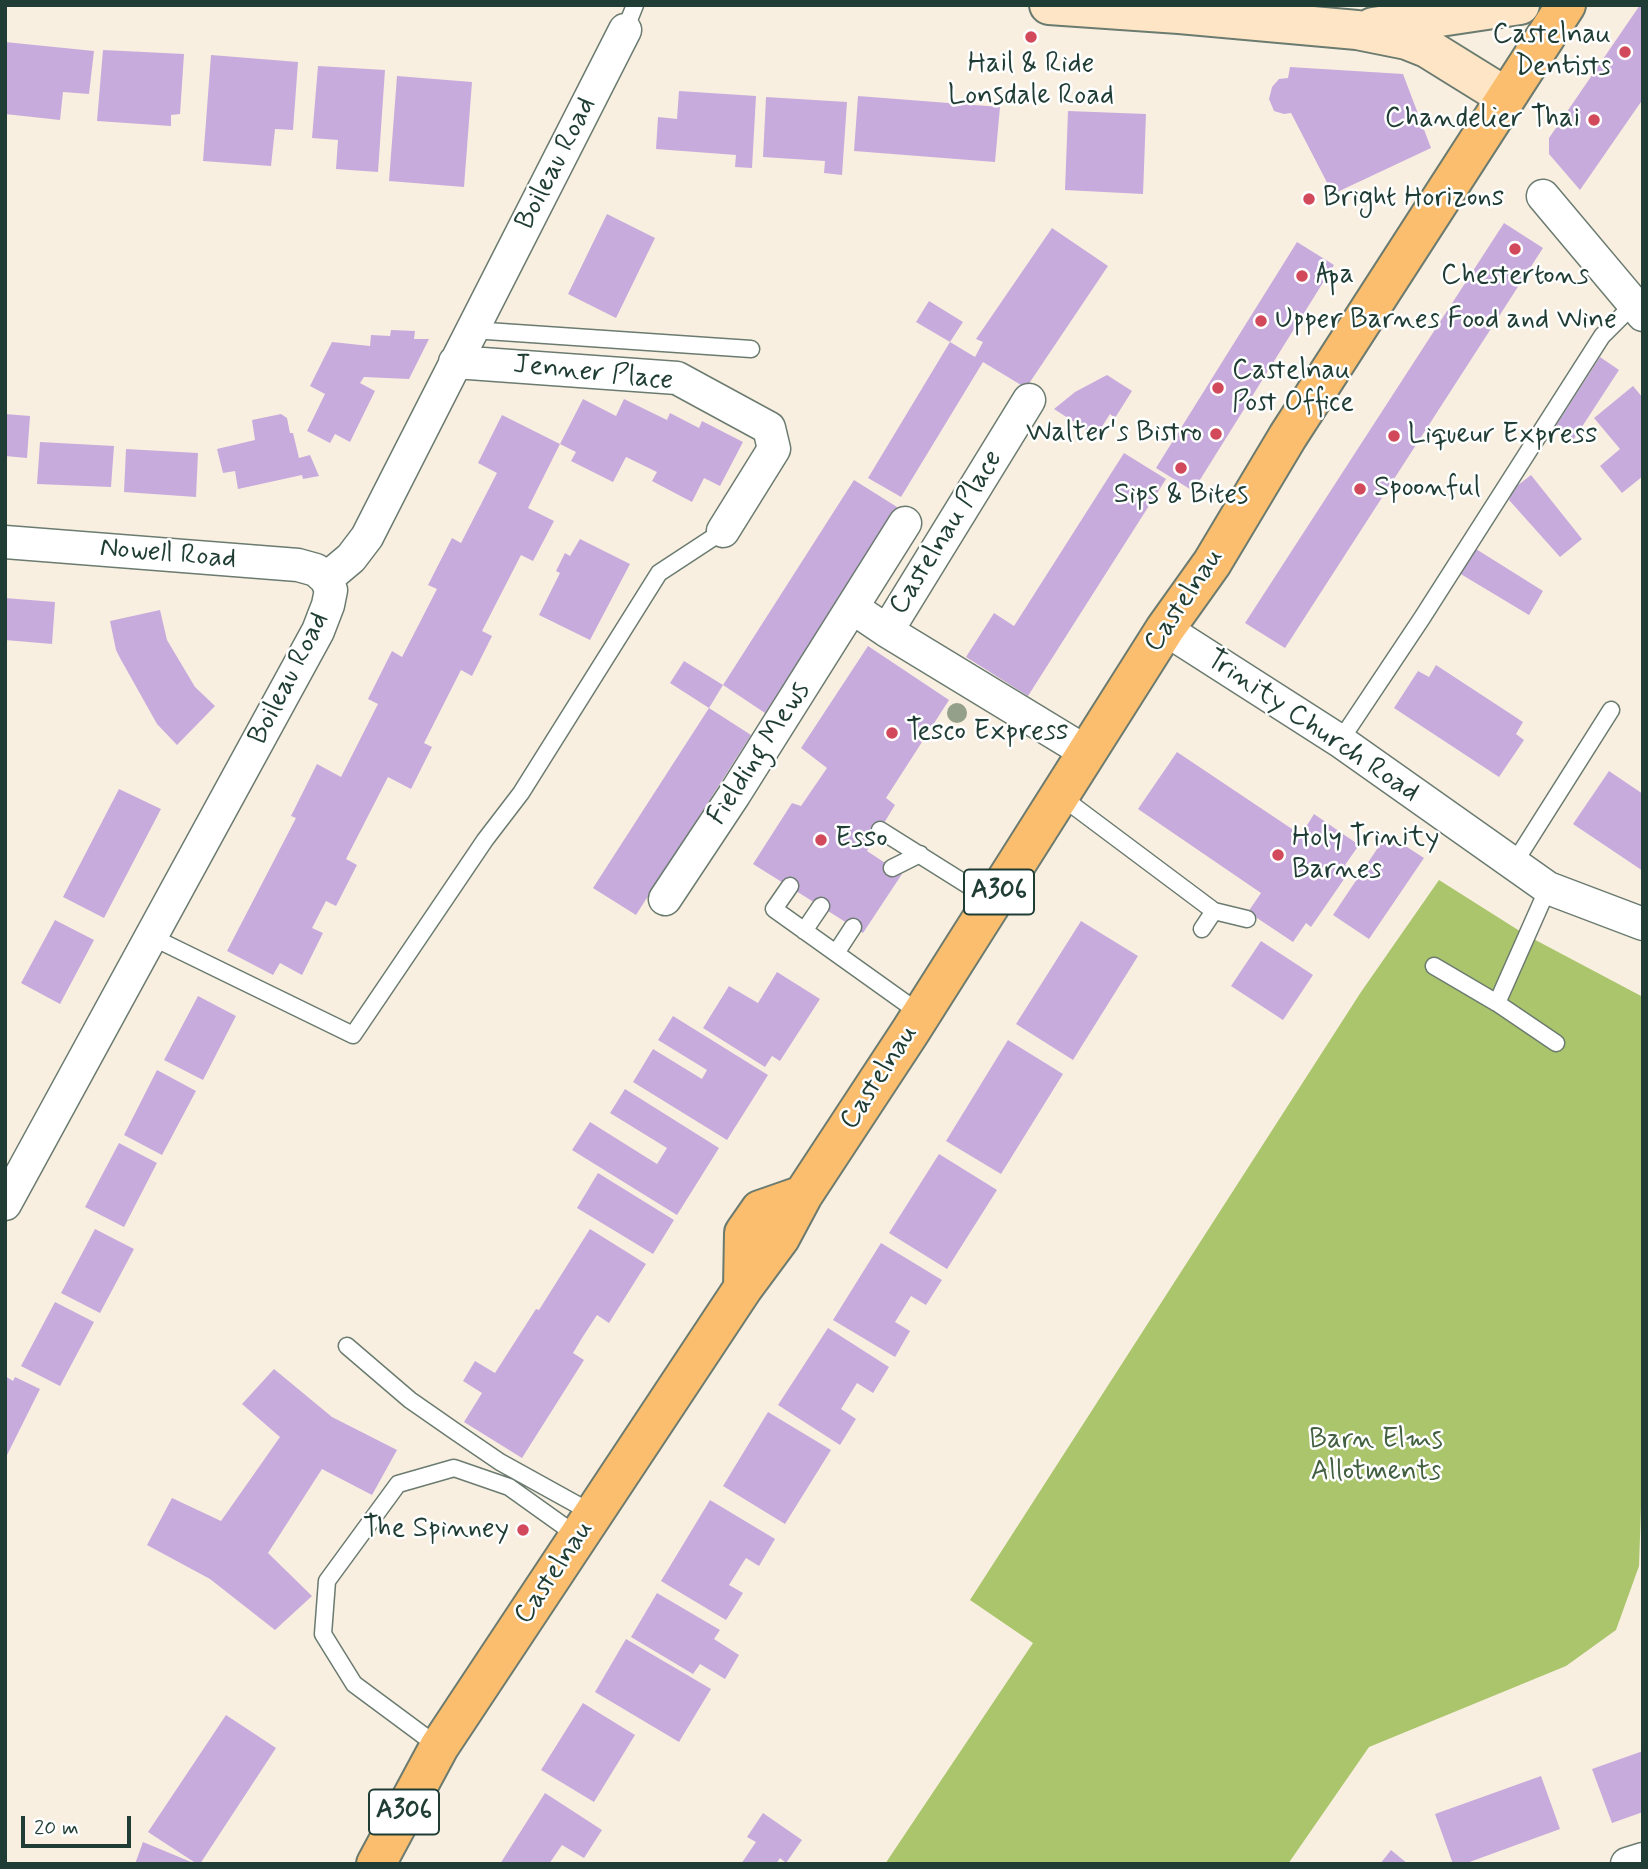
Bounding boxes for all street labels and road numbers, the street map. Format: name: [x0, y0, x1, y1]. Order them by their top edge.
street label: Boileau Road: [509, 92, 605, 236]
street label: Jenner Place: [511, 349, 675, 399]
street label: Castelnau Place: [883, 445, 1011, 621]
street label: Nowell Road: [98, 532, 238, 578]
street label: Castelnau: [1138, 543, 1232, 659]
street label: Boileau Road: [242, 607, 338, 751]
street label: Trinity Church Road: [1199, 643, 1425, 811]
street label: Fielding Mews: [701, 676, 819, 832]
road number: A306: [964, 870, 1034, 914]
street label: Castelnau: [834, 1019, 926, 1137]
street label: Castelnau: [508, 1515, 602, 1631]
road number: A306: [369, 1789, 439, 1834]

